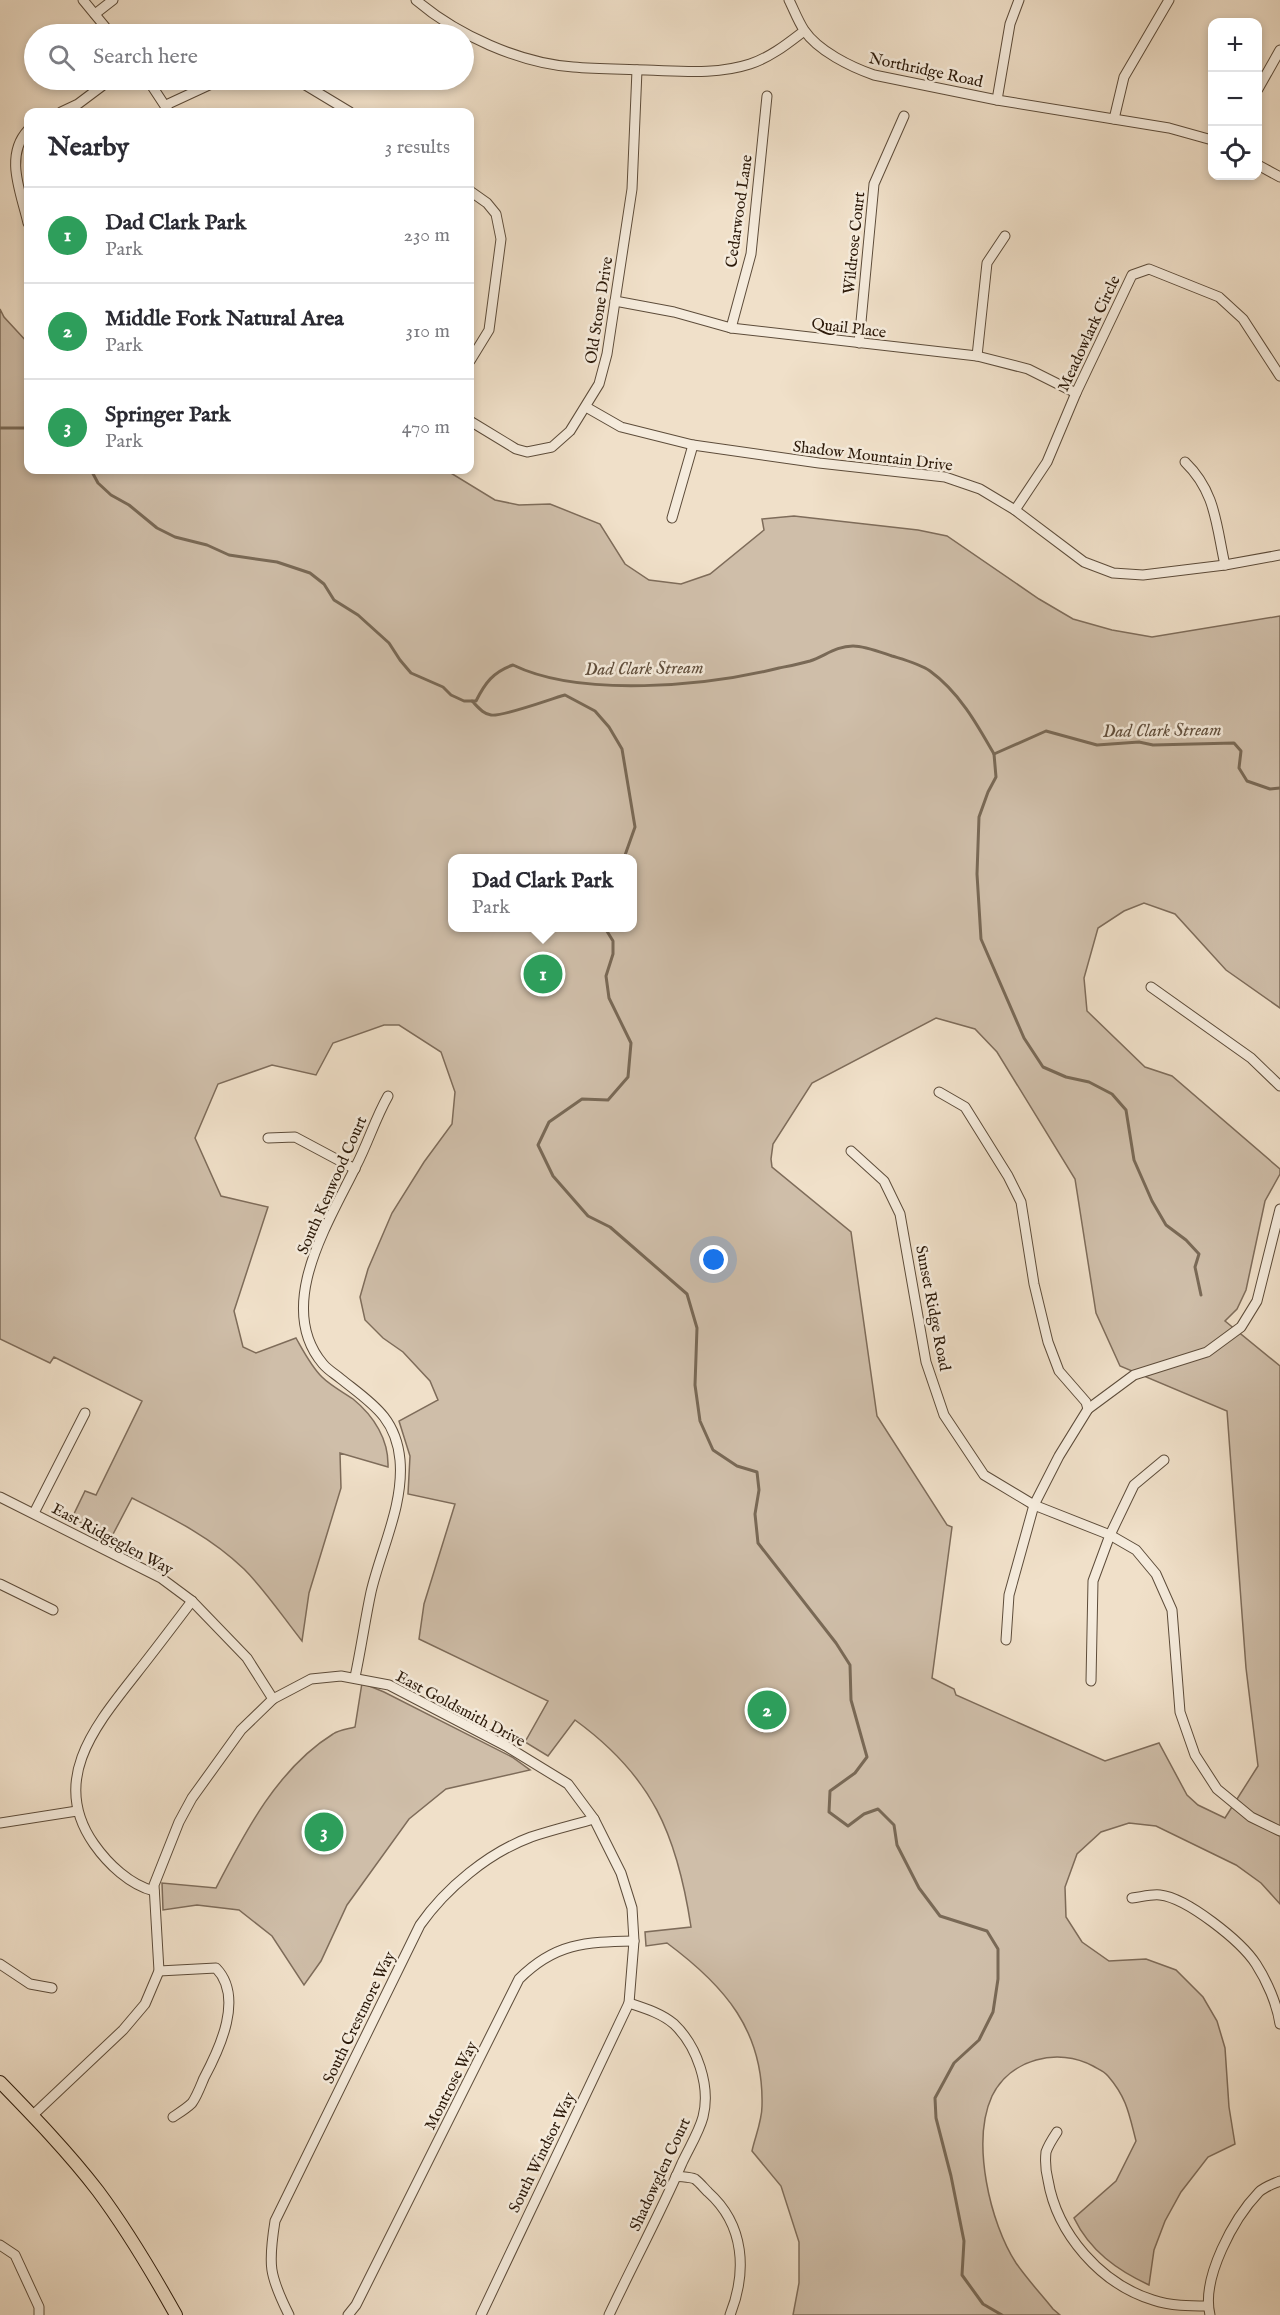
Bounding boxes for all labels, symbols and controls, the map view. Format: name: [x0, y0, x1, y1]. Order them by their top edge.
map controls: [1208, 18, 1262, 180]
button: +: [1208, 18, 1262, 72]
search box: [24, 24, 474, 90]
icon: search: [45, 41, 78, 74]
text: Search here: [93, 43, 198, 71]
street label: Northridge Road: [867, 49, 985, 93]
button: −: [1208, 72, 1262, 126]
button: locate: [1208, 126, 1262, 180]
text: Nearby: [48, 131, 129, 164]
text: 3 results: [385, 135, 450, 160]
street label: Cedarwood Lane: [722, 153, 758, 269]
street label: Wildrose Court: [840, 190, 870, 295]
text: Dad Clark Park: [105, 209, 246, 237]
text: 1: [64, 223, 71, 248]
text: 230 m: [404, 223, 450, 248]
text: Park: [105, 237, 143, 262]
street label: Old Stone Drive: [582, 255, 618, 365]
street label: Meadowlark Circle: [1054, 273, 1125, 395]
text: Middle Fork Natural Area: [105, 305, 344, 333]
street label: Quail Place: [810, 314, 887, 343]
text: 2: [63, 319, 72, 344]
text: 310 m: [406, 319, 450, 344]
text: Park: [105, 333, 143, 358]
text: Springer Park: [105, 401, 231, 429]
text: 3: [64, 415, 71, 440]
text: 470 m: [402, 415, 450, 440]
text: Park: [105, 429, 143, 454]
street label: Shadow Mountain Drive: [792, 437, 954, 477]
water label: Dad Clark Stream: [584, 657, 704, 682]
water label: Dad Clark Stream: [1102, 719, 1222, 744]
popup: [448, 854, 637, 932]
text: Dad Clark Park: [472, 867, 613, 895]
text: Park: [472, 895, 510, 920]
pin: 1: [524, 952, 562, 996]
street label: South Kenwood Court: [293, 1113, 372, 1258]
street label: Sunset Ridge Road: [910, 1244, 954, 1373]
your location: [699, 1245, 728, 1274]
street label: East Ridgeglen Way: [48, 1499, 176, 1580]
street label: East Goldsmith Drive: [392, 1667, 528, 1752]
pin: 2: [748, 1688, 786, 1732]
pin: 3: [304, 1810, 344, 1854]
street label: South Crestmore Way: [319, 1948, 401, 2087]
street label: Montrose Way: [421, 2038, 483, 2134]
street label: South Windsor Way: [505, 2089, 581, 2216]
street label: Shadowglen Court: [626, 2114, 696, 2235]

